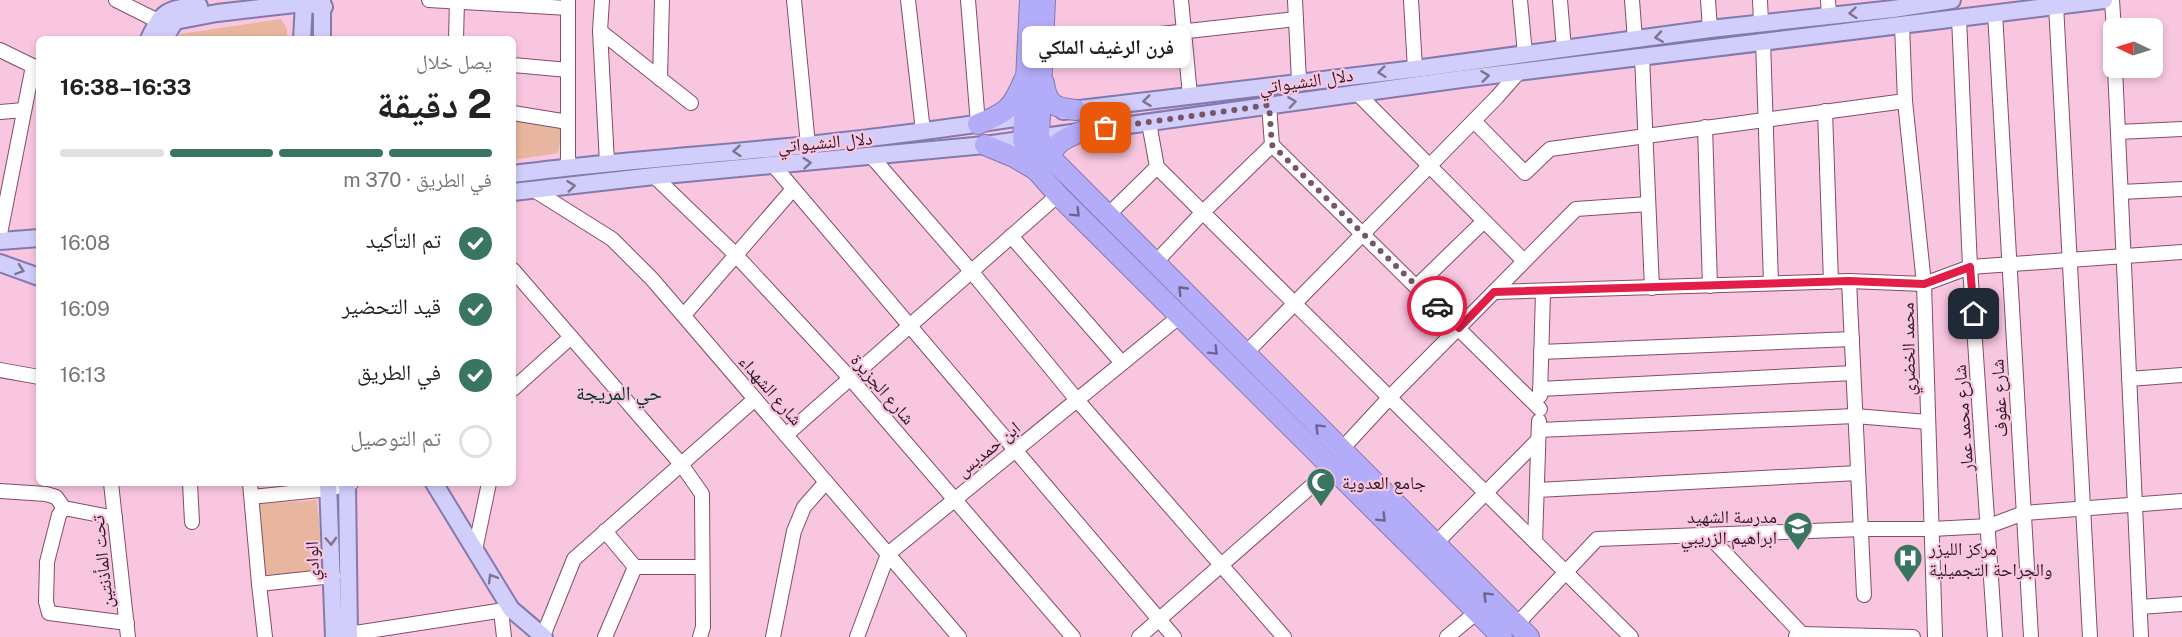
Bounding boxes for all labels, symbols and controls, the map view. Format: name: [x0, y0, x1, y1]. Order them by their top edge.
one-way arrow: [1848, 6, 1857, 19]
north arrow: [2103, 18, 2163, 78]
map controls: [2103, 18, 2163, 78]
callout: فرن الرغيف الملكي: [1022, 26, 1190, 68]
one-way arrow: [1654, 30, 1664, 42]
text: فرن الرغيف الملكي: [1038, 35, 1174, 59]
text: يصل خلال: [416, 50, 492, 74]
street label: دلال النشيواتي: [1258, 64, 1355, 103]
one-way arrow: [1378, 66, 1387, 78]
one-way arrow: [1481, 70, 1490, 83]
text: 16:33–16:38: [60, 74, 191, 100]
text: 2 دقيقة: [377, 81, 492, 127]
one-way arrow: [1142, 94, 1152, 106]
one-way arrow: [1288, 96, 1297, 109]
pin: [1080, 102, 1131, 153]
icon: bag: [1089, 111, 1122, 144]
street label: دلال النشيواتي: [777, 127, 874, 161]
one-way arrow: [732, 144, 742, 157]
one-way arrow: [803, 157, 812, 170]
text: في الطريق · 370 m: [343, 168, 492, 192]
one-way arrow: [567, 180, 576, 193]
one-way arrow: [1069, 206, 1080, 217]
text: تم التأكيد: [366, 227, 441, 253]
icon: check: [459, 227, 492, 260]
text: 16:08: [60, 231, 110, 255]
one-way arrow: [14, 262, 25, 275]
courier: [1407, 276, 1467, 336]
one-way arrow: [1178, 287, 1189, 298]
pin: [1948, 288, 1999, 339]
icon: car: [1421, 290, 1454, 323]
text: قيد التحضير: [342, 293, 441, 319]
icon: check: [459, 293, 492, 326]
text: 16:09: [60, 297, 110, 321]
icon: home: [1957, 297, 1990, 330]
street label: محمد الخضري: [1897, 302, 1924, 396]
one-way arrow: [1207, 343, 1218, 354]
street label: شارع الجزيرة: [846, 349, 919, 429]
street label: شارع الشهداء: [734, 351, 807, 430]
street label: شارع عفوف: [1986, 358, 2013, 438]
text: في الطريق: [357, 359, 441, 385]
icon: check: [459, 359, 492, 392]
text: 16:13: [60, 363, 106, 387]
street label: شارع محمد عمار: [1949, 364, 1978, 473]
district label: حي المريجة: [576, 381, 662, 409]
street label: ابن حمديس: [952, 417, 1025, 482]
text: تم التوصيل: [350, 425, 441, 451]
one-way arrow: [1316, 425, 1327, 436]
mosque icon: جامع العدوية: [1305, 466, 1337, 508]
place label: جامع العدوية: [1342, 472, 1426, 495]
place label: مدرسة الشهيد ابراهيم الزريبي: [1681, 506, 1777, 552]
one-way arrow: [1375, 510, 1386, 521]
school or university icon: مدرسة الشهيد ابراهيم الزريبي: [1782, 510, 1814, 552]
street label: تحت المأذنتين: [87, 514, 118, 609]
one-way arrow: [325, 537, 338, 546]
place label: مركز الليزر والجراحة التجميلية: [1928, 538, 2053, 580]
street label: الوادي: [301, 541, 328, 581]
hospital icon: مركز الليزر والجراحة التجميلية: [1892, 542, 1924, 584]
one-way arrow: [488, 574, 500, 584]
one-way arrow: [1484, 592, 1495, 603]

